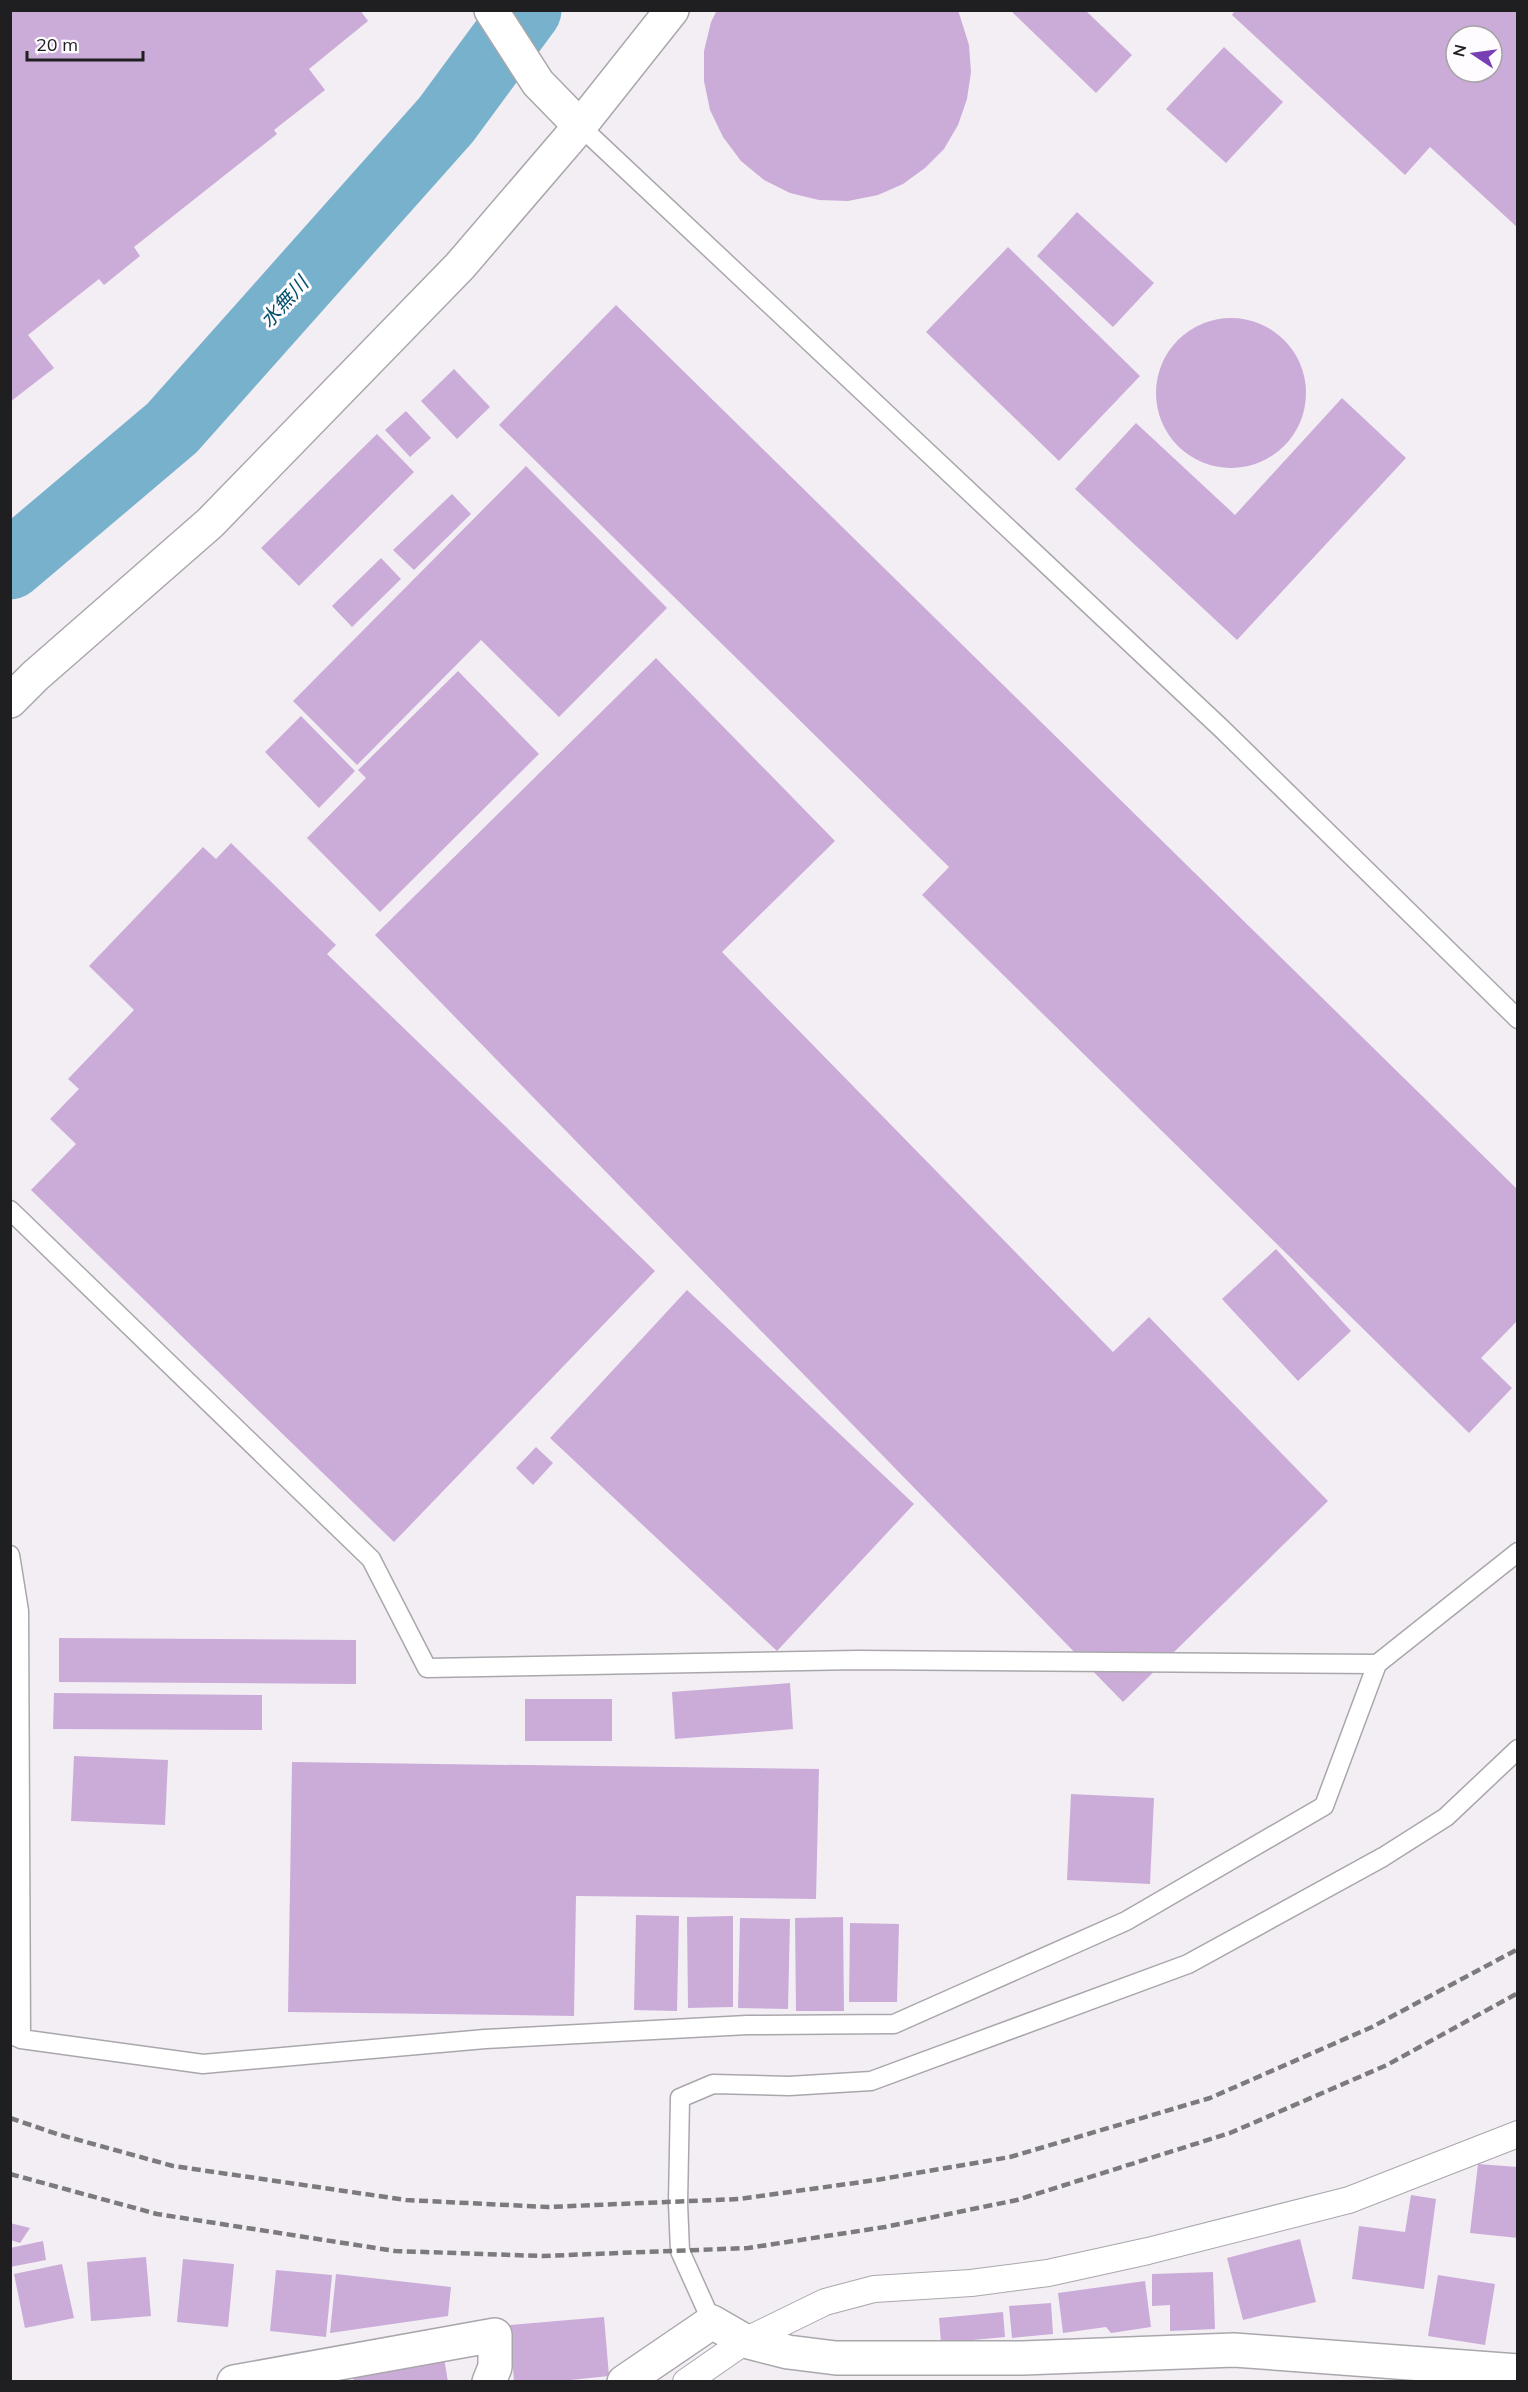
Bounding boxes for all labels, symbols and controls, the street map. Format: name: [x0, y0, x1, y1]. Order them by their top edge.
scale bar: [27, 24, 142, 62]
north arrow: [1444, 24, 1504, 84]
text: 20 m: [36, 33, 78, 56]
text: N: [1448, 42, 1470, 59]
water label: 水無川: [254, 270, 314, 332]

